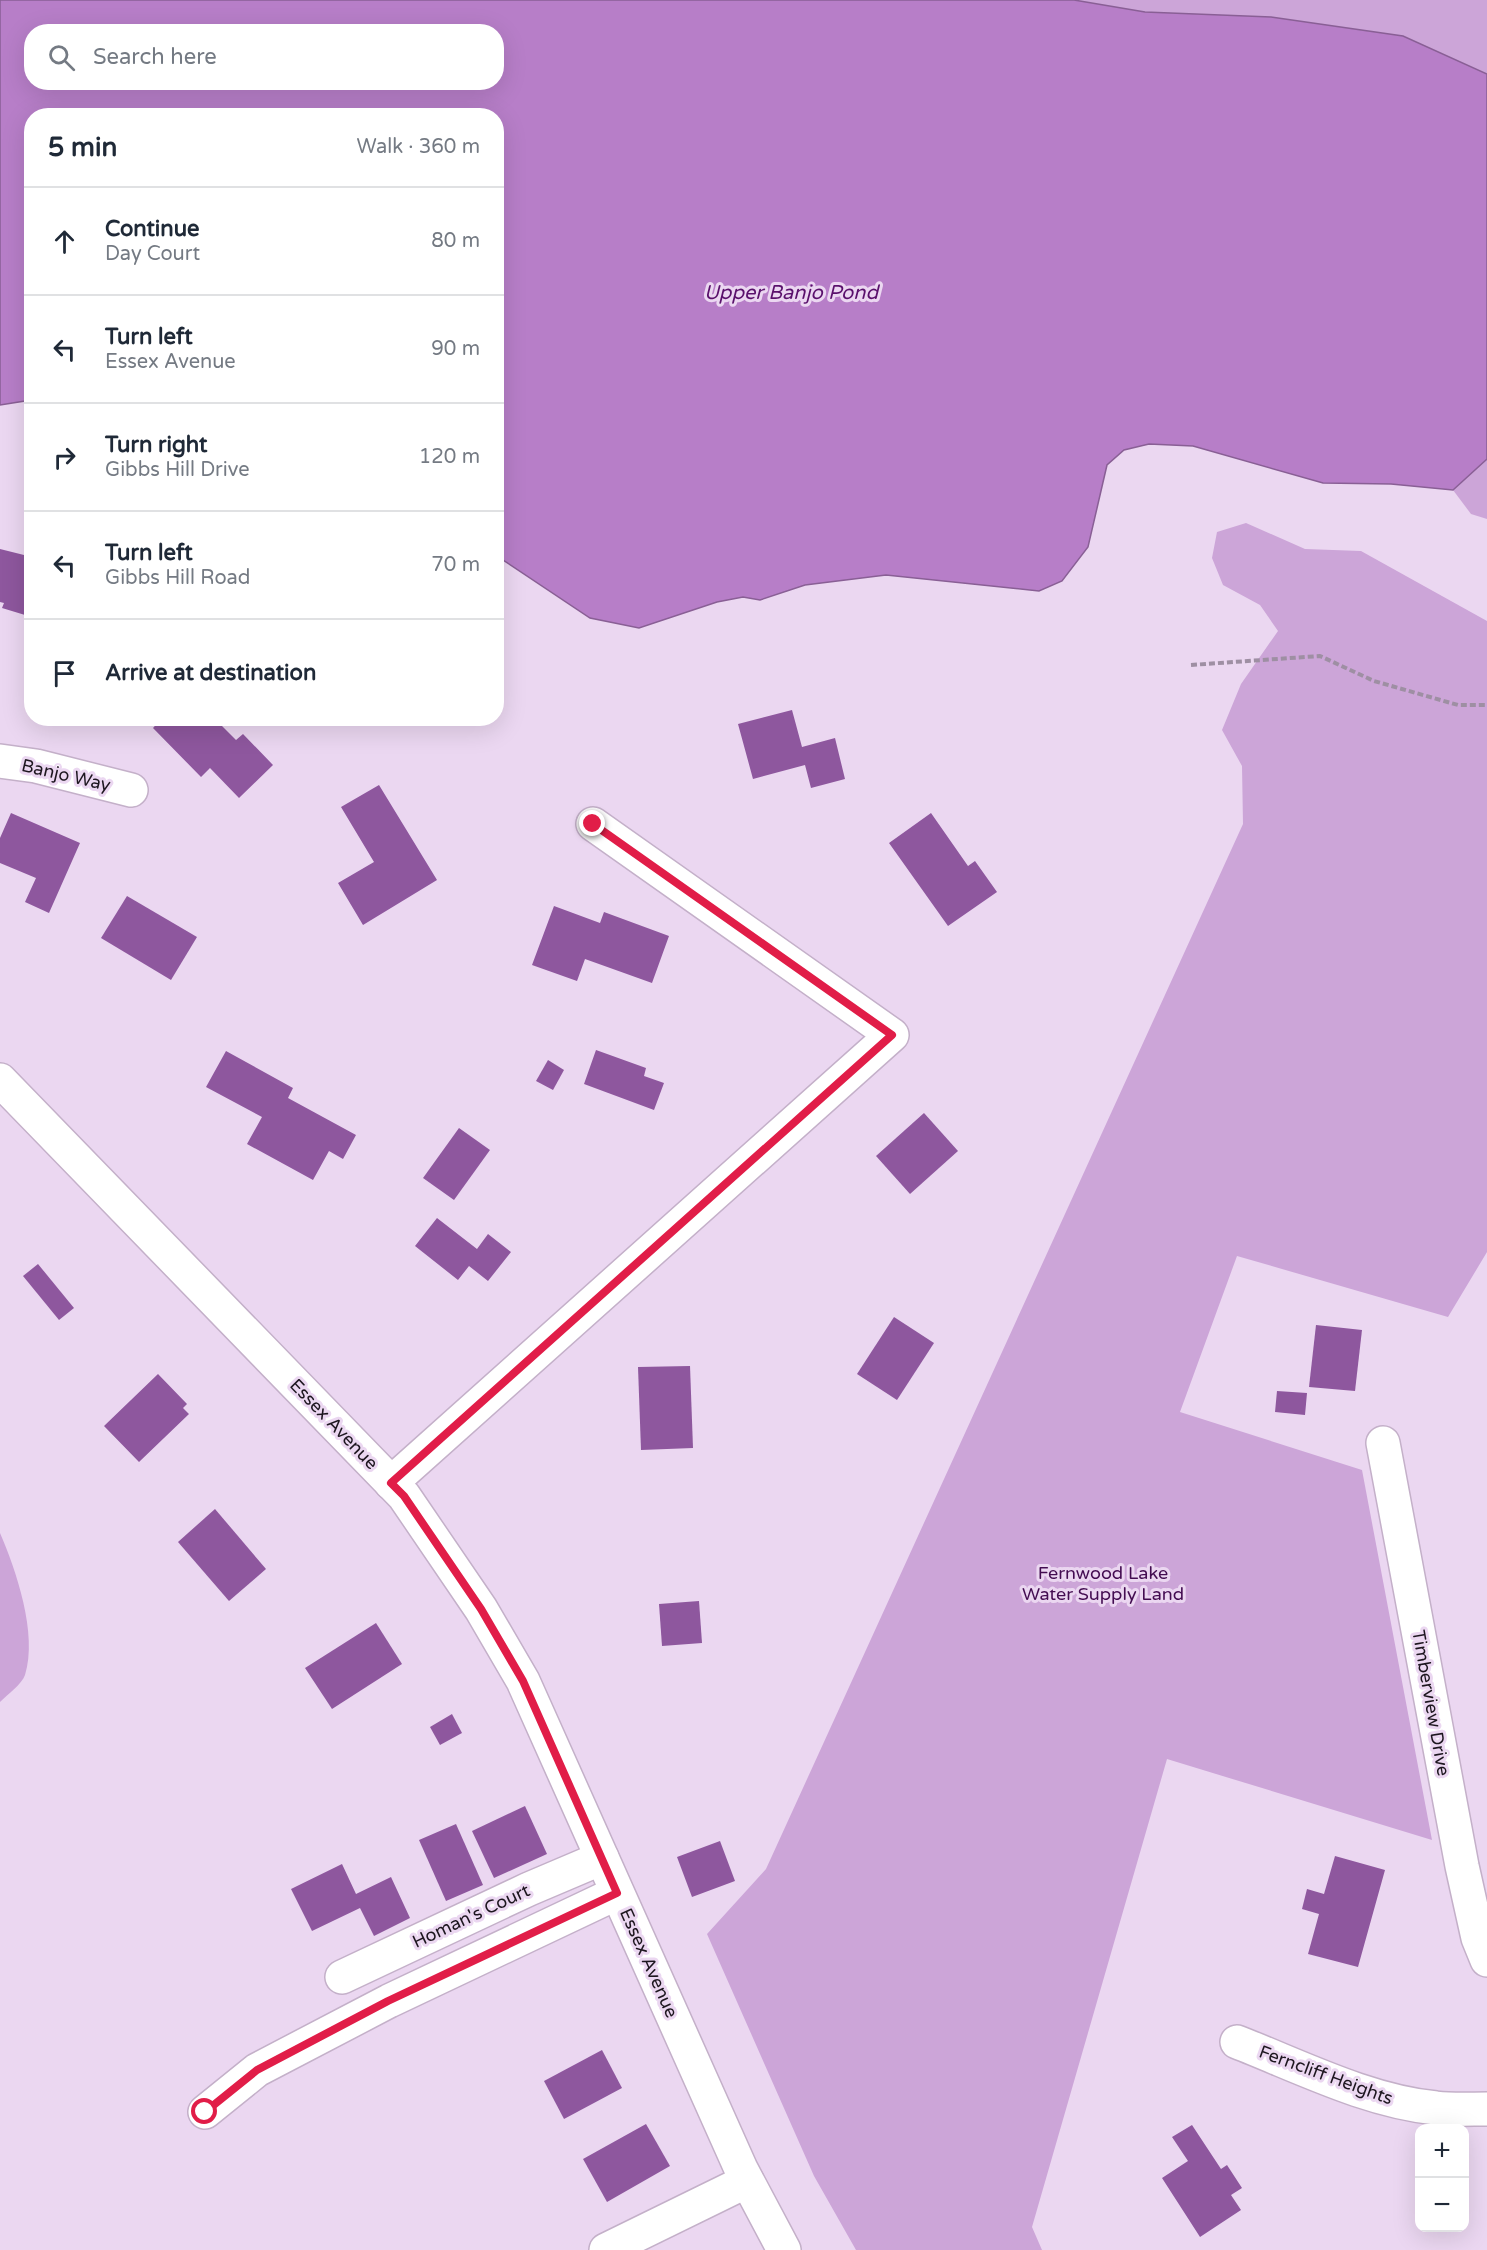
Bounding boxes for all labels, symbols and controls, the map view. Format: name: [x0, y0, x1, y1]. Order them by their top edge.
search box: [24, 24, 504, 90]
icon: search: [45, 41, 78, 74]
text: Search here: [93, 44, 217, 70]
text: 5 min: [48, 132, 117, 163]
text: Walk · 360 m: [357, 135, 480, 159]
text: Continue: [105, 216, 200, 242]
icon: ahead: [48, 225, 81, 258]
text: 80 m: [431, 229, 480, 253]
text: Day Court: [105, 242, 200, 266]
water label: Upper Banjo Pond: [704, 281, 880, 305]
text: Turn left: [105, 324, 193, 350]
icon: left: [48, 333, 81, 366]
text: 90 m: [431, 337, 480, 361]
text: Essex Avenue: [105, 350, 236, 374]
text: Turn right: [105, 432, 207, 458]
icon: right: [48, 441, 81, 474]
text: 120 m: [419, 445, 480, 469]
text: Gibbs Hill Drive: [105, 458, 249, 482]
text: Turn left: [105, 540, 193, 566]
icon: left: [48, 549, 81, 582]
text: 70 m: [431, 553, 480, 577]
text: Gibbs Hill Road: [105, 566, 250, 590]
icon: arrive: [48, 657, 81, 690]
text: Arrive at destination: [105, 660, 316, 686]
street label: Banjo Way: [19, 754, 113, 796]
route end: [579, 810, 605, 836]
street label: Essex Avenue: [285, 1374, 383, 1474]
park label: Fernwood Lake Water Supply Land: [1022, 1562, 1184, 1605]
street label: Timberview Drive: [1407, 1628, 1455, 1778]
street label: Homan's Court: [409, 1879, 533, 1953]
street label: Essex Avenue: [615, 1905, 683, 2021]
street label: Ferncliff Heights: [1256, 2041, 1396, 2109]
route start: [191, 2098, 217, 2124]
map controls: [1415, 2124, 1469, 2232]
button: +: [1415, 2124, 1469, 2178]
button: −: [1415, 2178, 1469, 2232]

